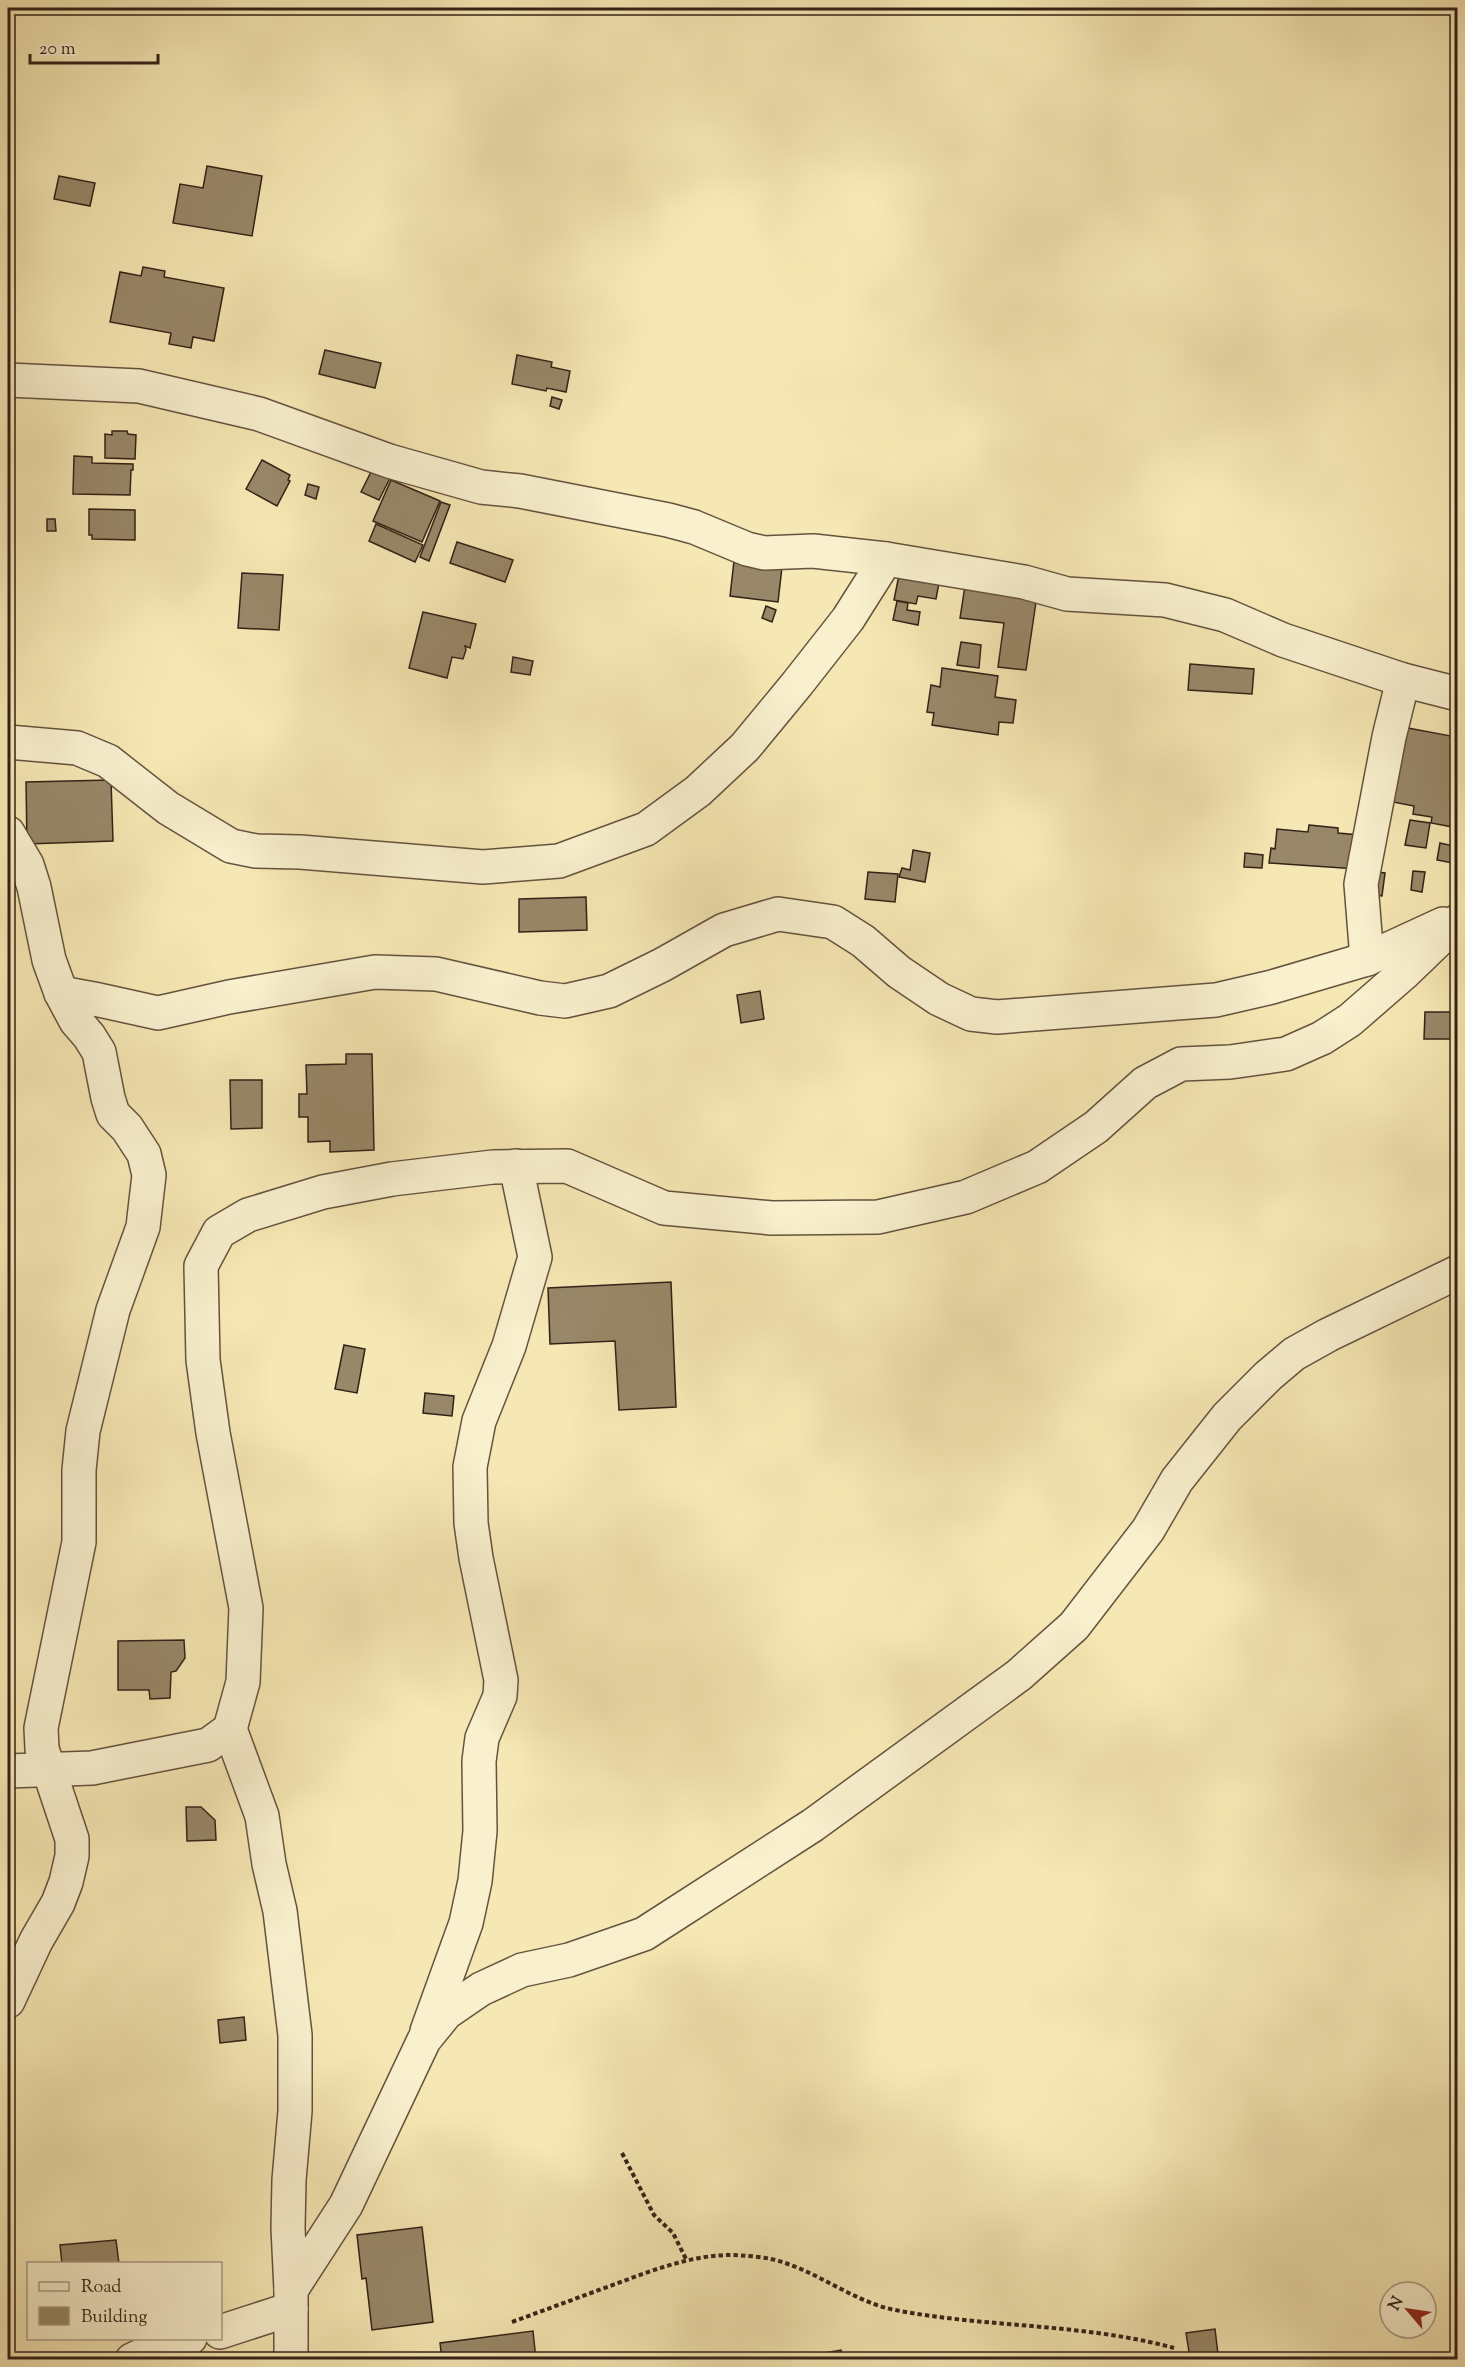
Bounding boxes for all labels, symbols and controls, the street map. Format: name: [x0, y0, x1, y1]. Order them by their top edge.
scale bar: [30, 27, 158, 65]
text: 20 m: [39, 37, 76, 63]
legend: [27, 2262, 222, 2340]
text: Road: [81, 2275, 121, 2301]
north arrow: [1378, 2280, 1438, 2340]
text: N: [1384, 2293, 1410, 2315]
text: Building: [81, 2305, 147, 2331]

